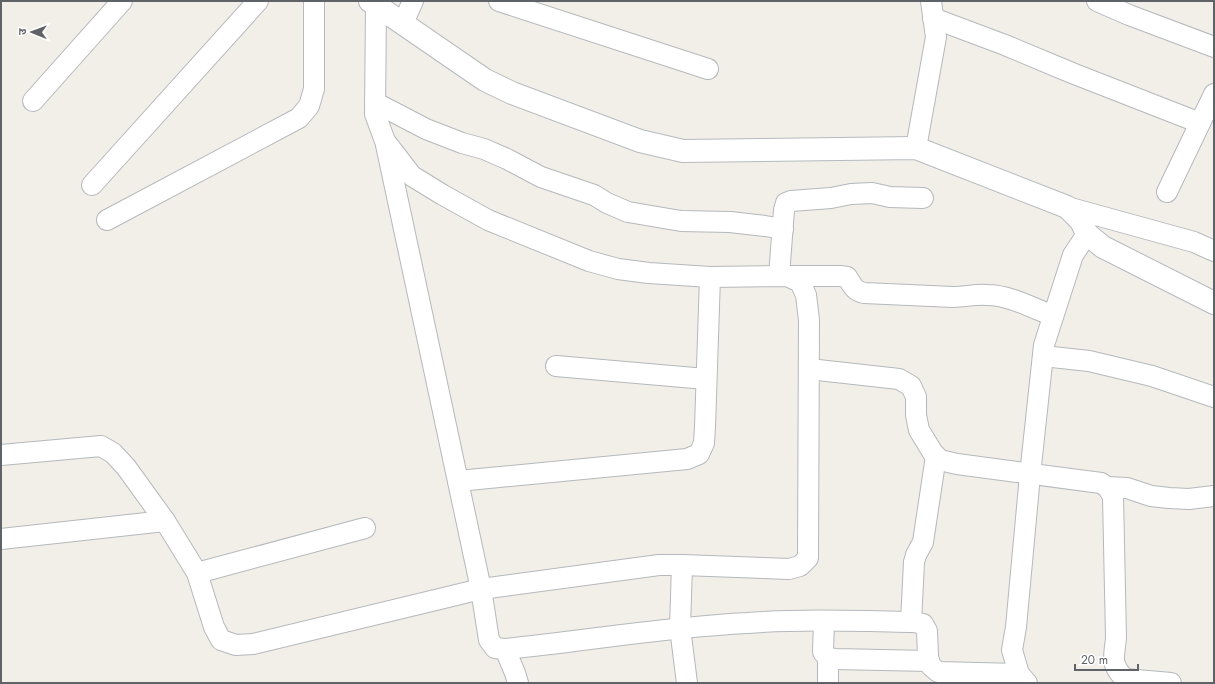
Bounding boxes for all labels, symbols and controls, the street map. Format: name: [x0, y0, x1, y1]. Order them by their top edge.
north arrow: [12, 12, 52, 52]
text: उ: [14, 28, 30, 35]
scale bar: [1075, 646, 1138, 672]
text: 20 m: [1081, 651, 1108, 669]

